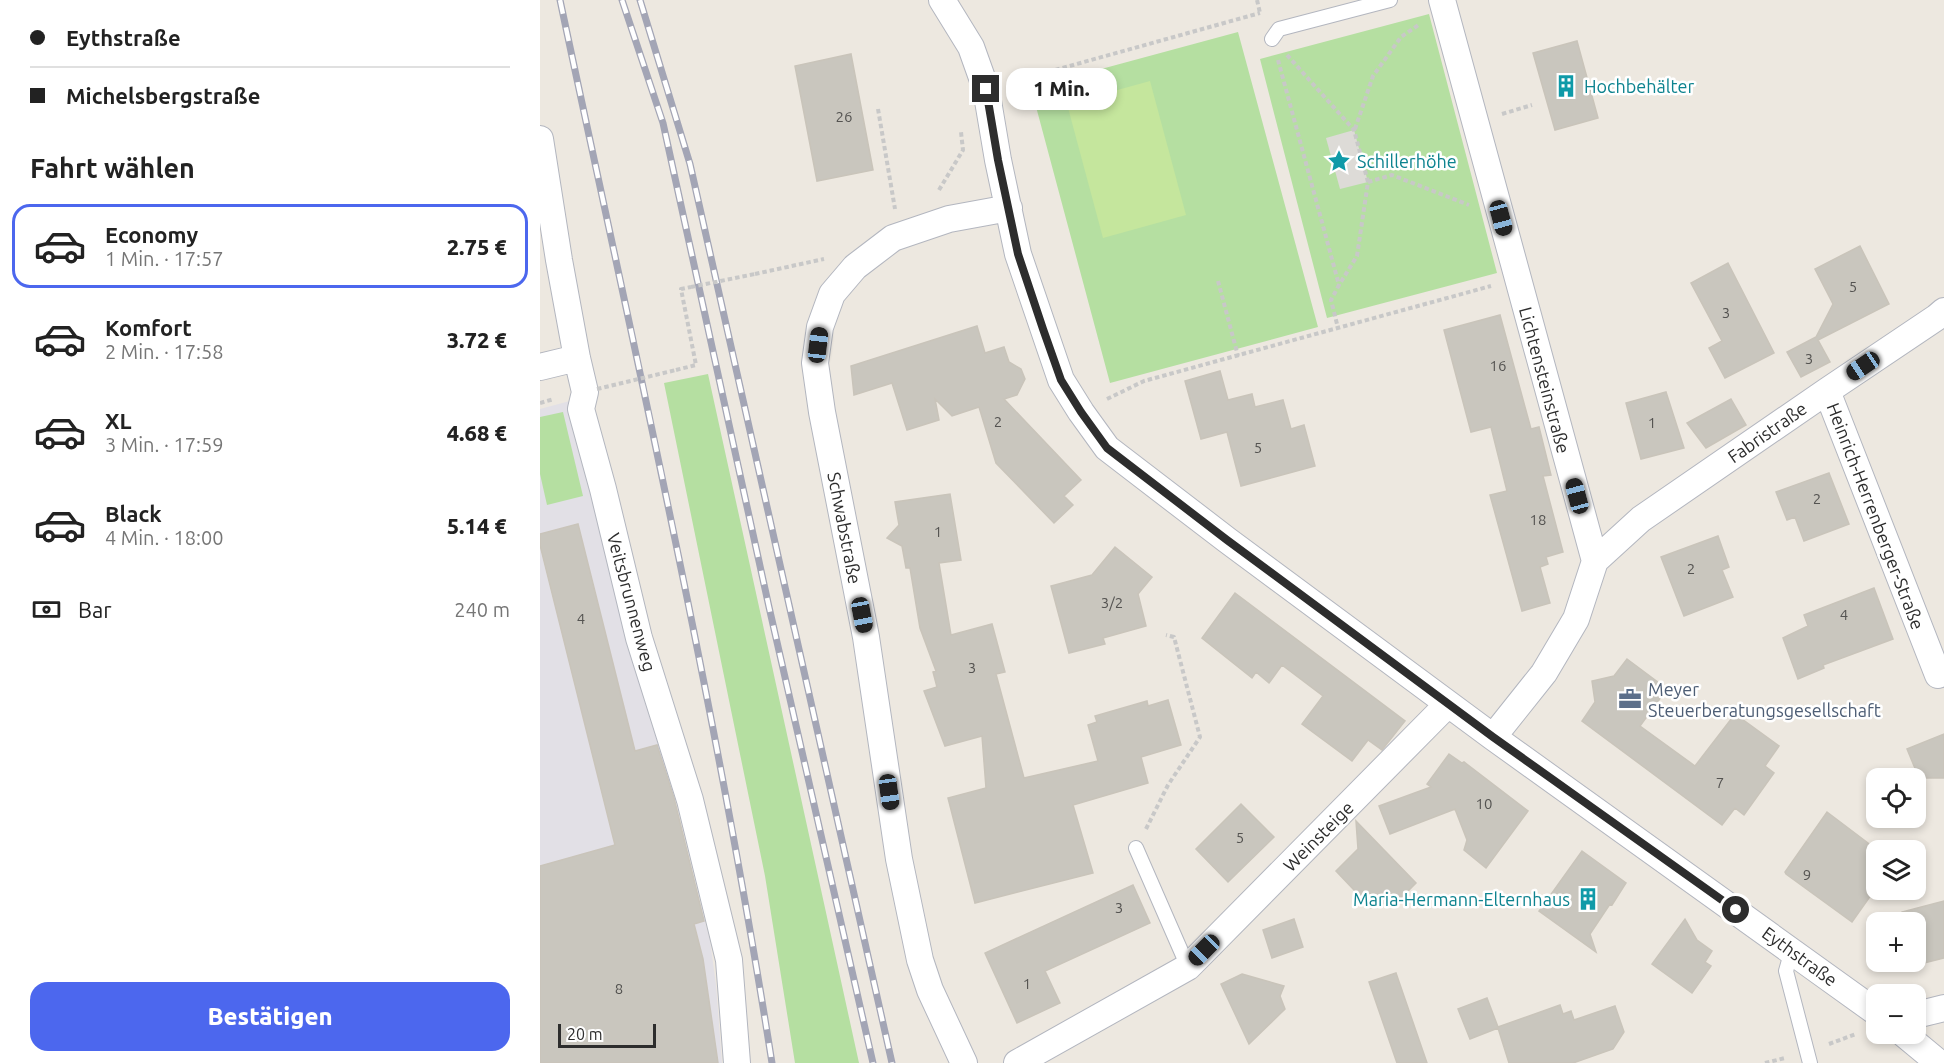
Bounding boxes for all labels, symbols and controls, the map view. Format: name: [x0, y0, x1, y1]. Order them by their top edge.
text: Eythstraße: [66, 25, 181, 50]
callout: 1 Min.: [1007, 68, 1118, 110]
building icon: Hochbehälter: [1553, 73, 1579, 99]
route end: [972, 75, 999, 102]
place label: Hochbehälter: [1584, 76, 1694, 96]
text: 1 Min.: [1033, 77, 1090, 100]
text: Michelsbergstraße: [66, 83, 260, 108]
house number: 26: [836, 108, 852, 125]
place icon: Schillerhöhe: [1326, 148, 1352, 174]
place label: Schillerhöhe: [1357, 151, 1457, 171]
text: Fahrt wählen: [30, 153, 195, 183]
car: [1488, 198, 1514, 238]
icon: car: [33, 219, 87, 273]
text: Economy: [105, 222, 198, 247]
text: 2.75 €: [447, 234, 507, 259]
text: 1 Min. · 17:57: [105, 247, 224, 270]
house number: 5: [1849, 278, 1857, 295]
house number: 3: [1722, 304, 1730, 321]
street label: Lichtensteinstraße: [1516, 305, 1574, 455]
icon: car: [33, 312, 87, 366]
text: Komfort: [105, 315, 192, 340]
car: [807, 326, 829, 364]
text: 3.72 €: [447, 327, 507, 352]
text: 2 Min. · 17:58: [105, 340, 224, 363]
car: [1843, 348, 1883, 384]
house number: 3: [1805, 350, 1813, 367]
house number: 16: [1490, 357, 1506, 374]
street label: Fabristraße: [1724, 398, 1810, 466]
street label: Heinrich-Herrenberger-Straße: [1823, 400, 1929, 632]
icon: car: [33, 405, 87, 459]
text: XL: [105, 408, 132, 433]
house number: 2: [994, 413, 1002, 430]
house number: 1: [1648, 414, 1656, 431]
text: 4.68 €: [447, 420, 507, 445]
text: 3 Min. · 17:59: [105, 433, 224, 456]
house number: 5: [1254, 439, 1262, 456]
street label: Schwabstraße: [824, 470, 866, 586]
car: [1564, 476, 1590, 516]
house number: 2: [1813, 490, 1821, 507]
icon: car: [33, 498, 87, 552]
text: Black: [105, 501, 162, 526]
house number: 18: [1530, 511, 1546, 528]
text: 5.14 €: [447, 513, 507, 538]
house number: 1: [934, 523, 942, 540]
text: 4 Min. · 18:00: [105, 526, 224, 549]
street label: Veitsbrunnenweg: [604, 531, 660, 673]
house number: 2: [1687, 560, 1695, 577]
icon: cash: [30, 593, 63, 626]
house number: 3/2: [1101, 594, 1123, 611]
car: [850, 596, 874, 634]
text: Bar: [78, 597, 112, 622]
text: 240 m: [454, 598, 510, 621]
house number: 4: [1840, 606, 1848, 623]
house number: 4: [577, 610, 585, 627]
house number: 3: [968, 659, 976, 676]
place label: Meyer Steuerberatungsgesellschaft: [1648, 679, 1881, 720]
office icon: Meyer Steuerberatungsgesellschaft: [1617, 686, 1643, 712]
map controls: [1866, 768, 1926, 1044]
button: locate: [1866, 768, 1926, 828]
car: [878, 773, 900, 811]
house number: 7: [1716, 774, 1724, 791]
house number: 10: [1476, 795, 1492, 812]
street label: Weinsteige: [1279, 797, 1357, 875]
house number: 5: [1236, 829, 1244, 846]
button: layers: [1866, 840, 1926, 900]
house number: 9: [1803, 866, 1811, 883]
building icon: Maria-Hermann-Elternhaus: [1575, 886, 1601, 912]
place label: Maria-Hermann-Elternhaus: [1353, 889, 1570, 909]
route start: [1722, 896, 1749, 923]
house number: 3: [1115, 899, 1123, 916]
button: +: [1866, 912, 1926, 972]
street label: Eythstraße: [1759, 922, 1841, 990]
car: [1185, 931, 1223, 969]
house number: 1: [1023, 975, 1031, 992]
house number: 8: [615, 980, 623, 997]
button: Bestätigen: [30, 982, 510, 1051]
button: −: [1866, 984, 1926, 1044]
scale bar: [558, 1021, 656, 1048]
text: 20 m: [567, 1025, 603, 1043]

